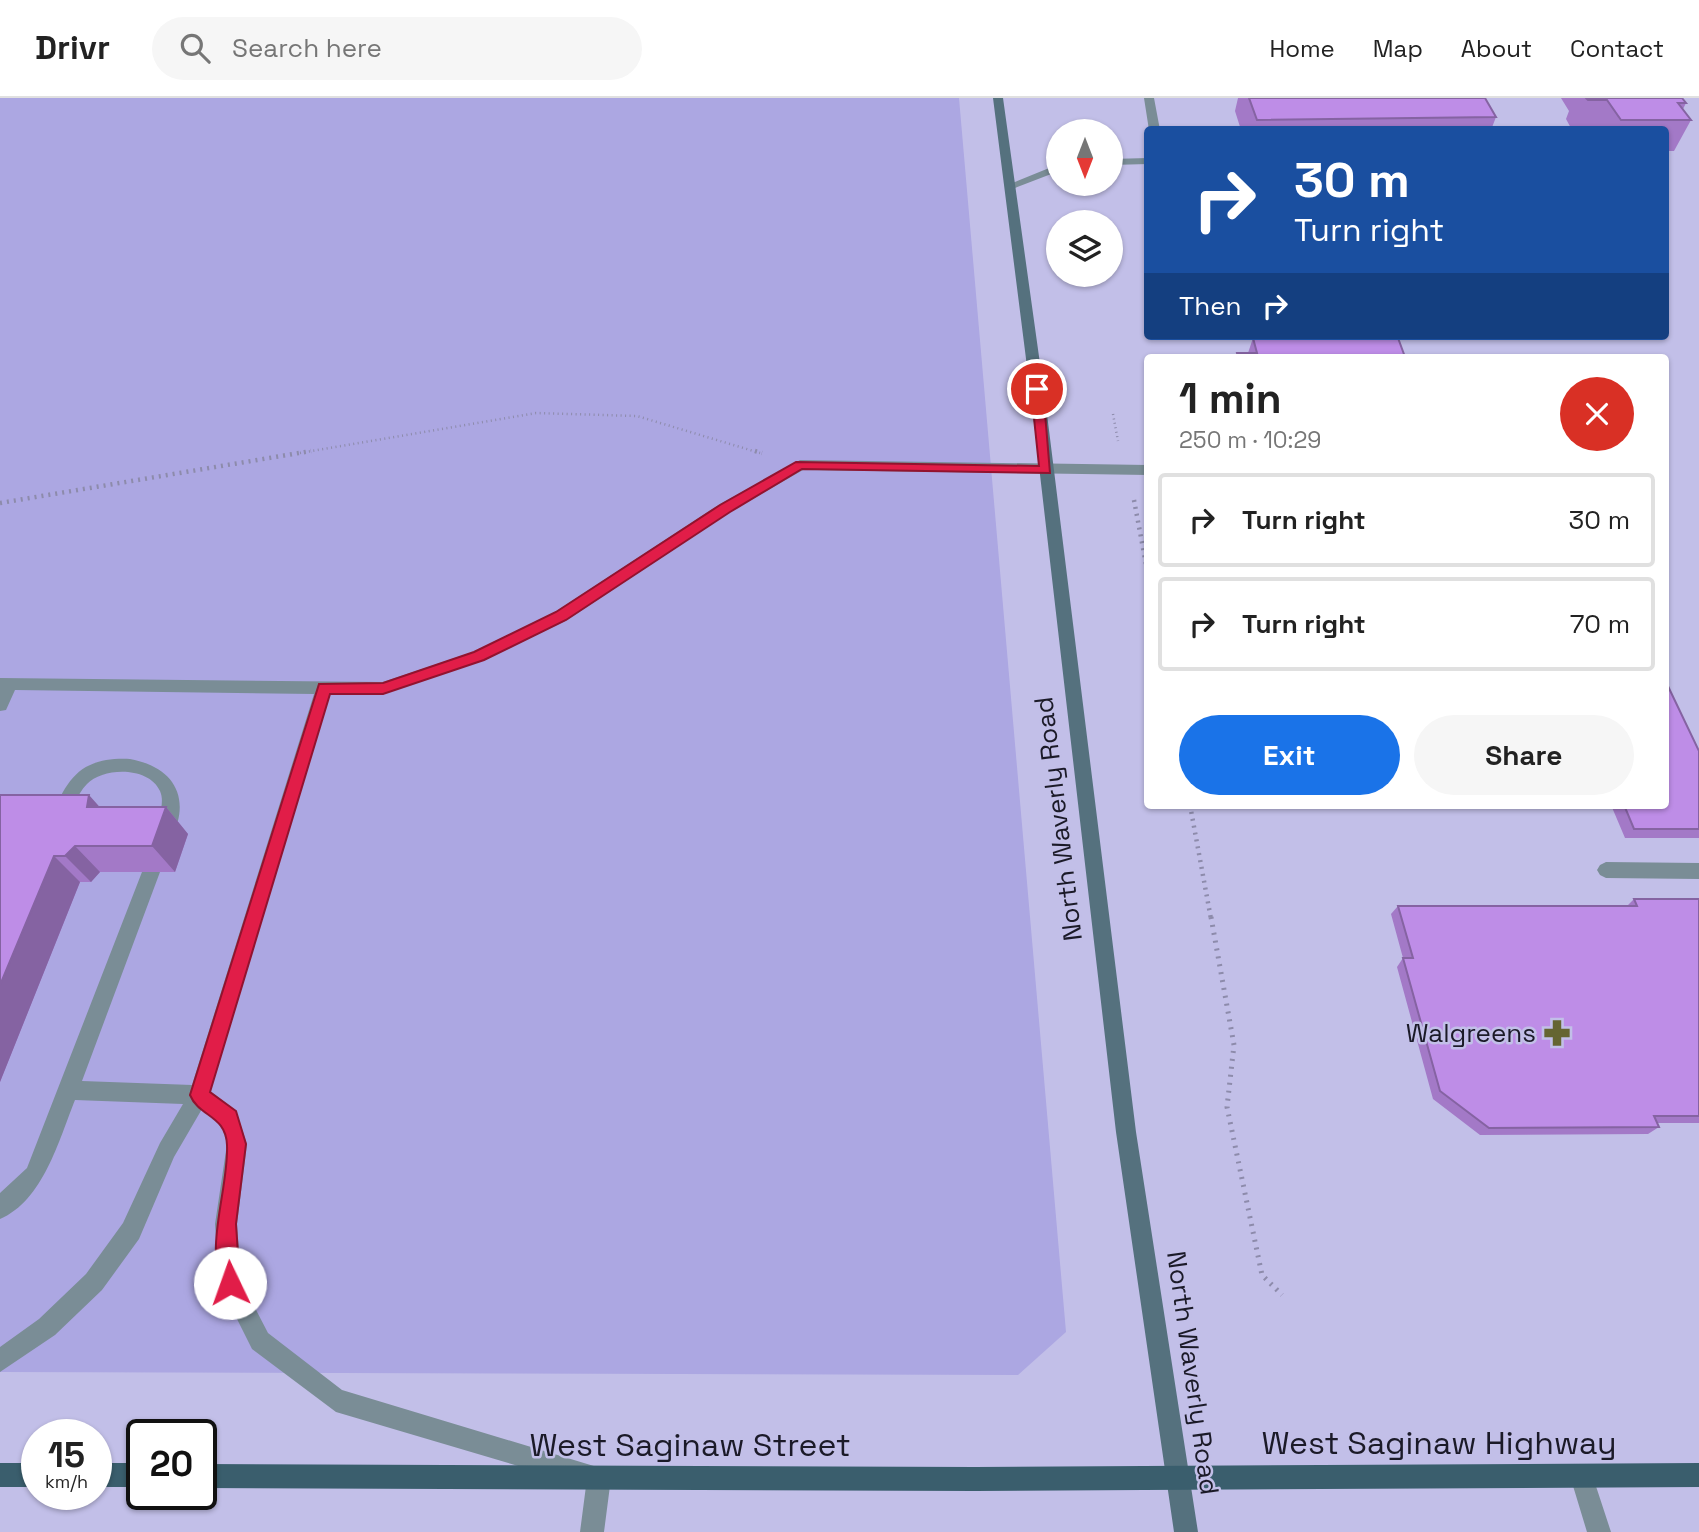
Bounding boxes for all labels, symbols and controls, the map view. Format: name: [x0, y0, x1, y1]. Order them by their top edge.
search box: [152, 17, 642, 80]
text: Drivr: [35, 27, 110, 69]
icon: search: [176, 29, 214, 67]
text: Search here: [232, 31, 382, 65]
text: Home: [1269, 33, 1335, 64]
text: Map: [1373, 33, 1423, 64]
text: About: [1461, 33, 1532, 64]
text: Contact: [1570, 33, 1664, 64]
north arrow: [1046, 119, 1124, 196]
map controls: [1046, 119, 1123, 287]
text: 30 m: [1294, 149, 1410, 211]
icon: right: [1179, 154, 1270, 245]
button: layers: [1046, 210, 1123, 287]
text: Turn right: [1294, 210, 1444, 250]
icon: right: [1256, 287, 1294, 325]
text: Then: [1179, 289, 1242, 323]
pin: [1007, 359, 1067, 419]
icon: arrive: [1018, 370, 1056, 408]
text: 1 min: [1179, 372, 1282, 425]
button: close: [1560, 377, 1634, 451]
text: 250 m · 10:29: [1179, 425, 1321, 455]
icon: right: [1183, 501, 1221, 539]
text: Turn right: [1242, 503, 1366, 537]
text: 30 m: [1569, 503, 1630, 537]
icon: right: [1183, 605, 1221, 643]
text: Turn right: [1242, 607, 1366, 641]
text: 70 m: [1570, 607, 1630, 641]
street label: North Waverly Road: [1026, 695, 1090, 943]
button: Exit: [1179, 715, 1400, 795]
button: Share: [1414, 715, 1634, 795]
place label: Walgreens: [1406, 1016, 1536, 1050]
pharmacy icon: Walgreens: [1542, 1018, 1572, 1048]
position arrow: [193, 1246, 267, 1320]
street label: North Waverly Road: [1159, 1249, 1227, 1497]
speed limit sign: 20: [126, 1419, 217, 1510]
street label: West Saginaw Highway: [1261, 1423, 1617, 1463]
street label: West Saginaw Street: [529, 1425, 851, 1465]
text: 15: [48, 1433, 85, 1477]
text: km/h: [45, 1470, 88, 1493]

